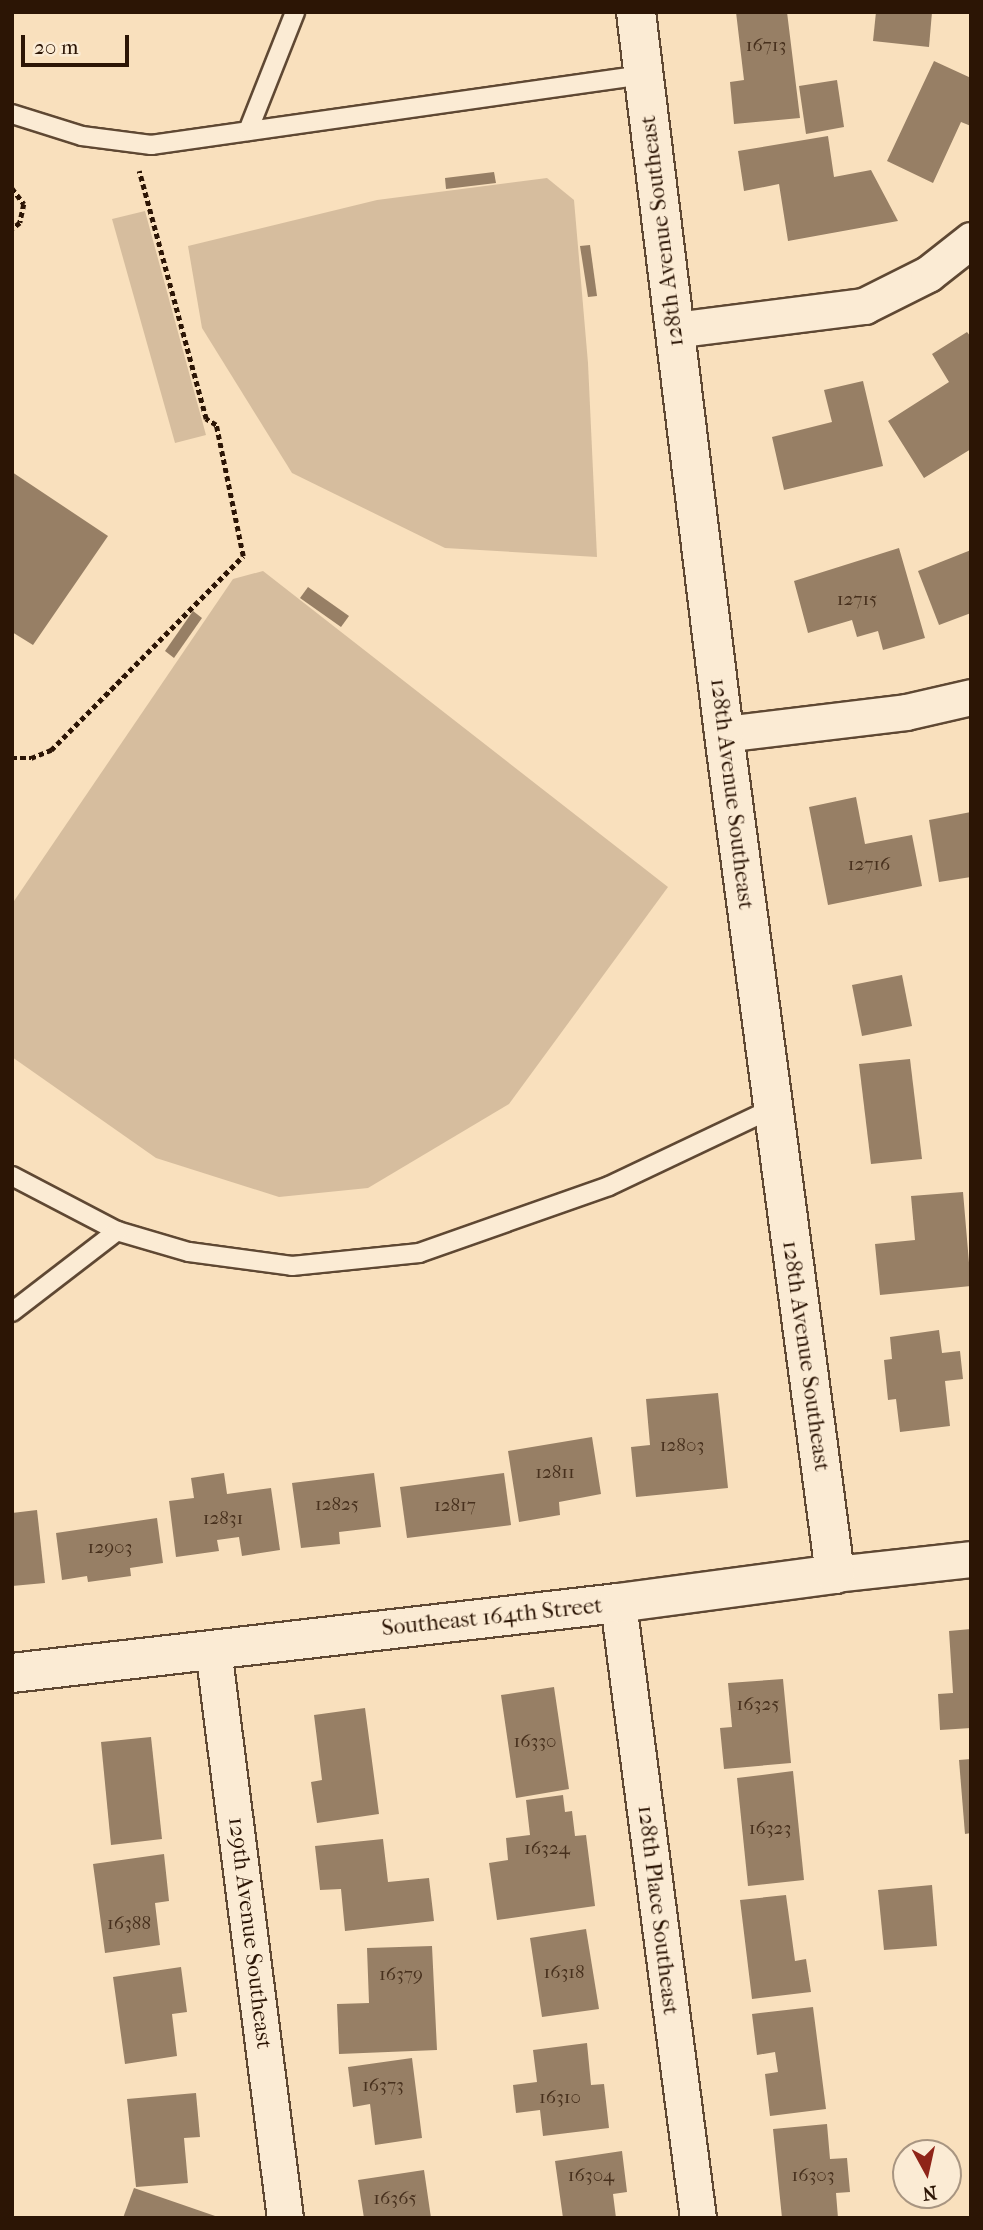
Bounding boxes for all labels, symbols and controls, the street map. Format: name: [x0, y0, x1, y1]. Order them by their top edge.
scale bar: [24, 21, 133, 65]
text: 20 m: [34, 35, 78, 59]
house number: 16713: [746, 35, 786, 57]
street label: 128th Avenue Southeast: [634, 114, 690, 348]
house number: 12715: [837, 589, 877, 611]
street label: 128th Avenue Southeast: [704, 677, 760, 911]
house number: 12716: [848, 854, 890, 876]
street label: 128th Avenue Southeast: [776, 1239, 836, 1473]
house number: 12803: [660, 1435, 704, 1457]
house number: 12811: [535, 1462, 575, 1484]
house number: 12825: [315, 1494, 359, 1516]
house number: 12817: [434, 1495, 476, 1517]
house number: 12831: [203, 1508, 243, 1530]
house number: 12903: [88, 1537, 132, 1559]
street label: Southeast 164th Street: [380, 1592, 604, 1642]
house number: 16325: [737, 1694, 779, 1716]
house number: 16330: [513, 1731, 557, 1753]
street label: 128th Place Southeast: [631, 1804, 685, 2016]
street label: 129th Avenue Southeast: [222, 1816, 278, 2050]
house number: 16323: [749, 1818, 791, 1840]
house number: 16324: [524, 1838, 570, 1860]
house number: 16388: [107, 1913, 151, 1935]
house number: 16318: [543, 1962, 585, 1984]
house number: 16379: [379, 1964, 423, 1986]
house number: 16373: [362, 2075, 404, 2097]
house number: 16310: [539, 2087, 581, 2109]
north arrow: [892, 2139, 962, 2209]
house number: 16304: [568, 2165, 614, 2187]
house number: 16303: [791, 2165, 835, 2187]
text: N: [921, 2181, 938, 2205]
house number: 16365: [373, 2188, 417, 2210]

